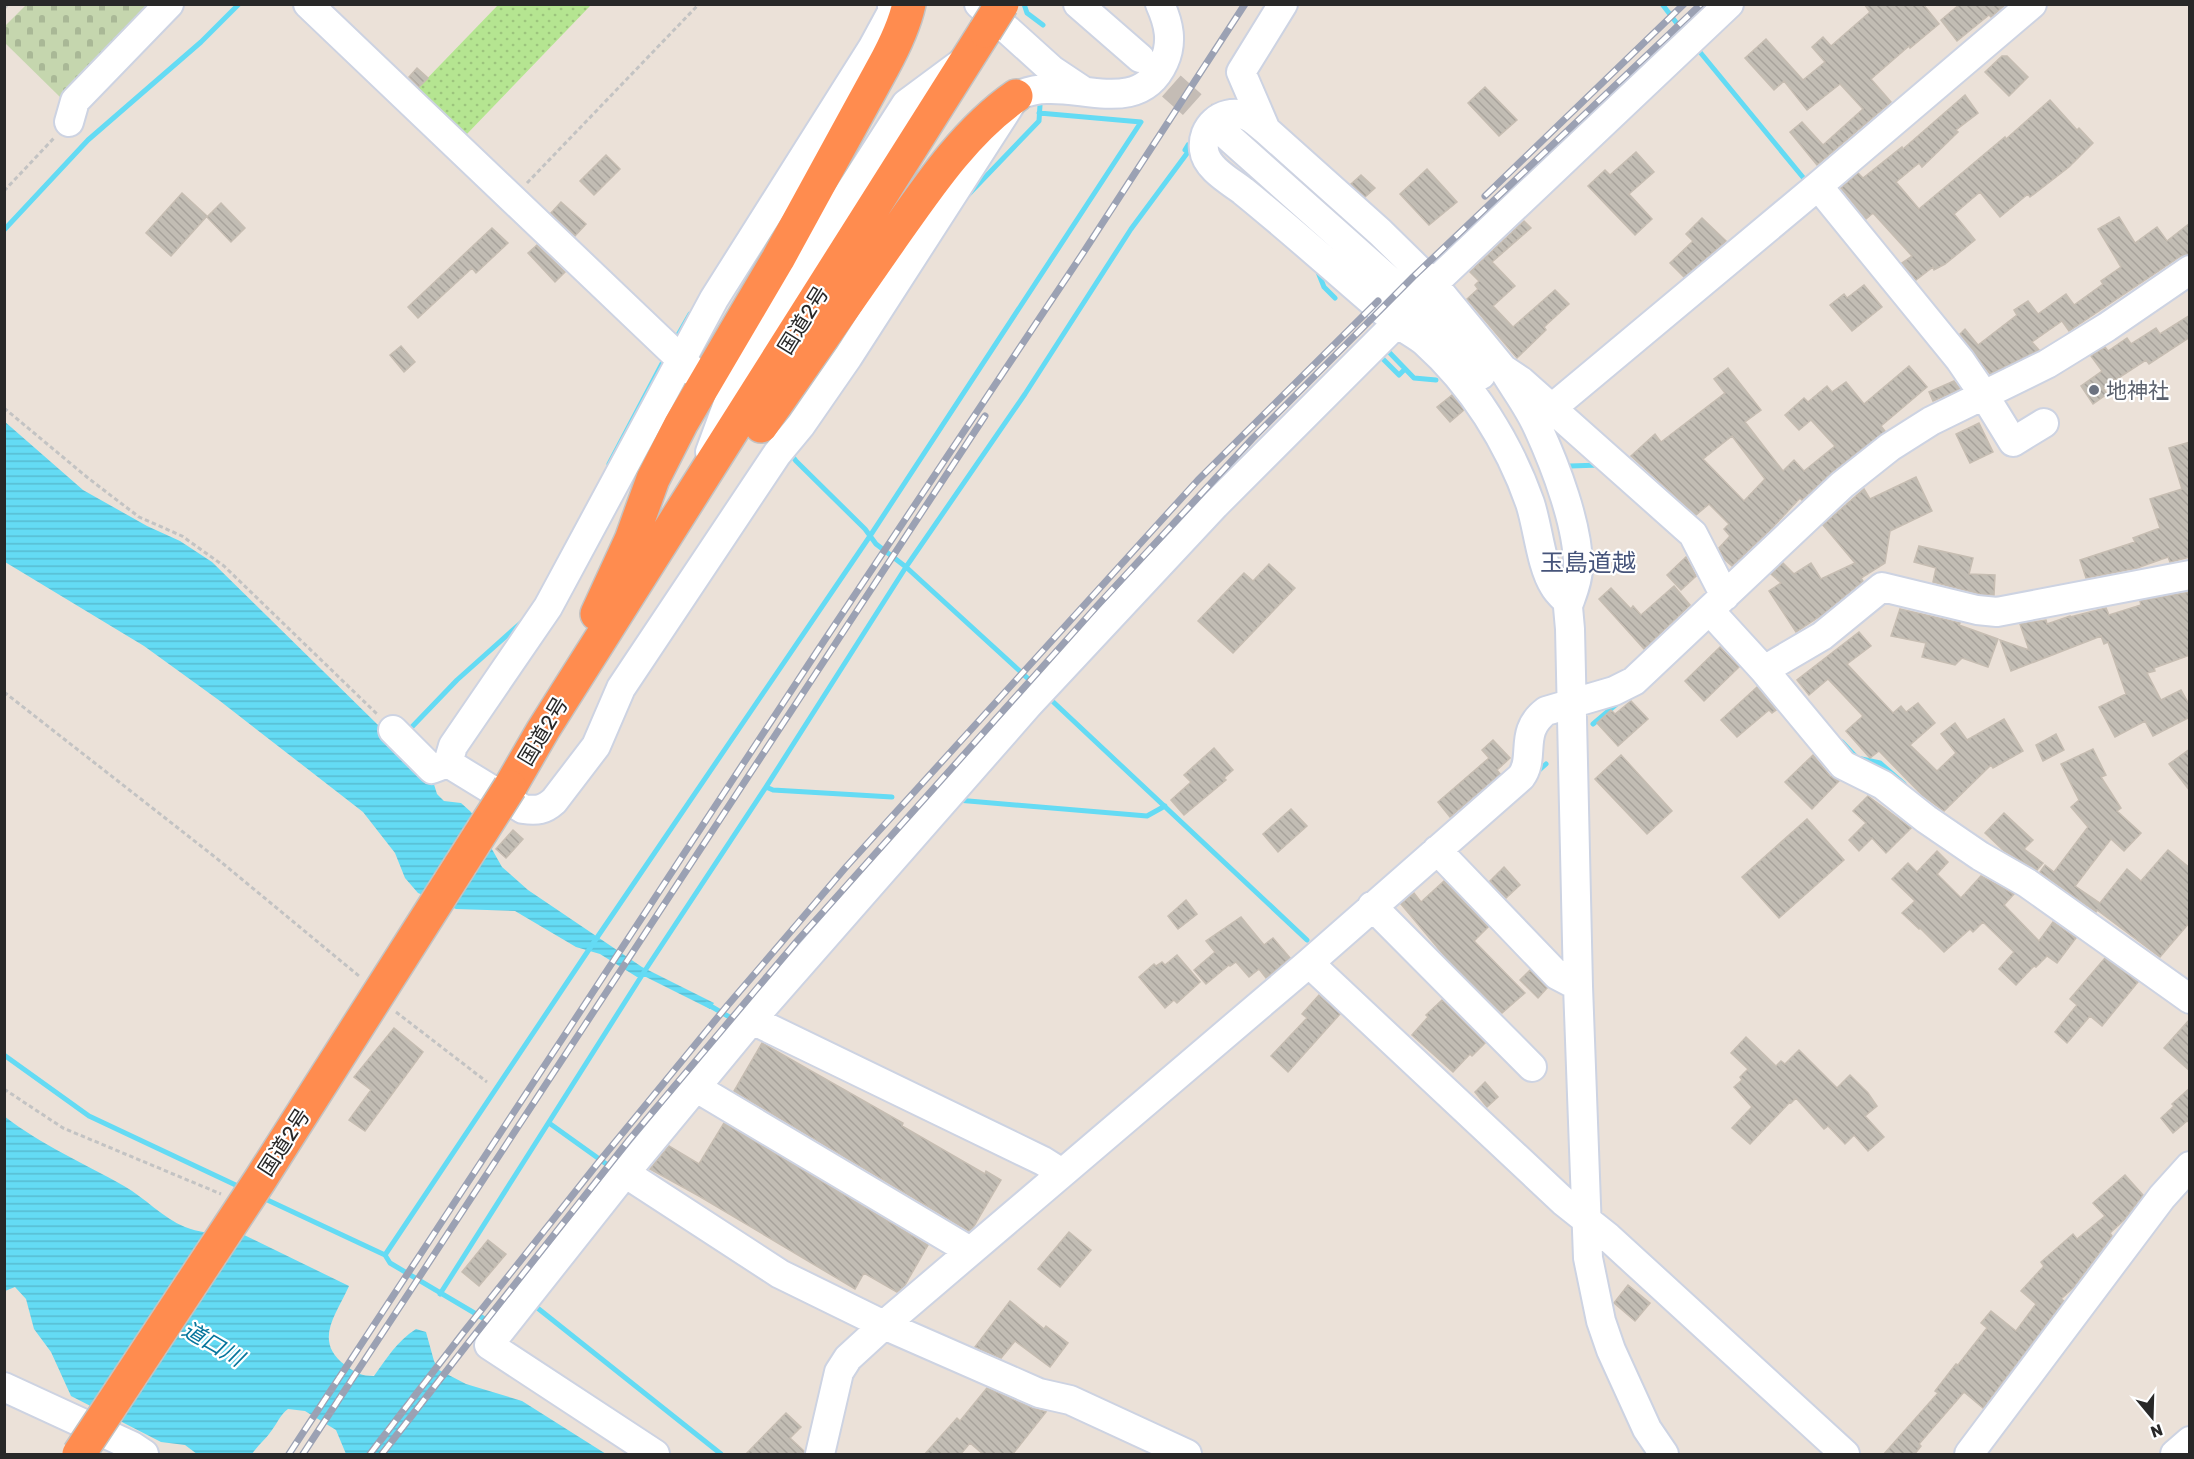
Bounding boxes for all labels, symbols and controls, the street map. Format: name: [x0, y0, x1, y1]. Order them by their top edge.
street label: 国道2号: [772, 281, 834, 359]
place label: 地神社: [2106, 378, 2169, 403]
marker: 地神社: [2087, 383, 2101, 397]
district label: 玉島道越: [1540, 549, 1636, 577]
street label: 国道2号: [513, 692, 573, 770]
street label: 国道2号: [253, 1104, 315, 1180]
water label: 道口川: [178, 1316, 250, 1373]
north arrow: [2122, 1387, 2182, 1447]
text: N: [2148, 1420, 2165, 1442]

